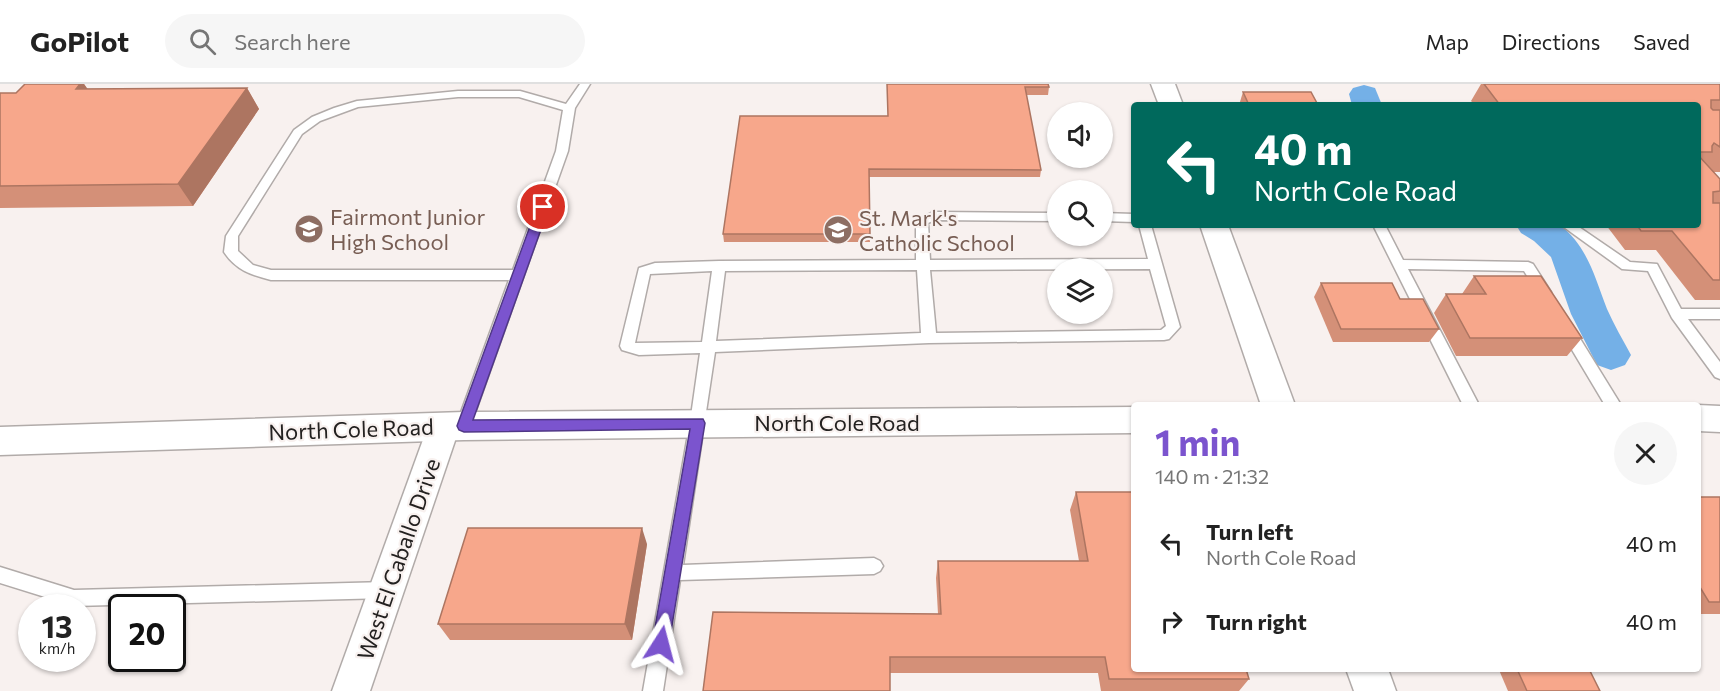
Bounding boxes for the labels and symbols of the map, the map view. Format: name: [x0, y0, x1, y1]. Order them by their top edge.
pin: [517, 181, 568, 232]
place label: Fairmont Junior High School: [330, 203, 485, 255]
place label: St. Mark's Catholic School: [859, 204, 1015, 256]
school or university icon: Fairmont Junior High School: [293, 213, 325, 245]
school or university icon: St. Mark's Catholic School: [822, 214, 854, 246]
street label: North Cole Road: [754, 409, 920, 436]
street label: North Cole Road: [268, 413, 434, 445]
street label: West El Caballo Drive: [351, 455, 445, 663]
speed limit sign: 20: [108, 594, 186, 672]
position arrow: [629, 612, 693, 676]

